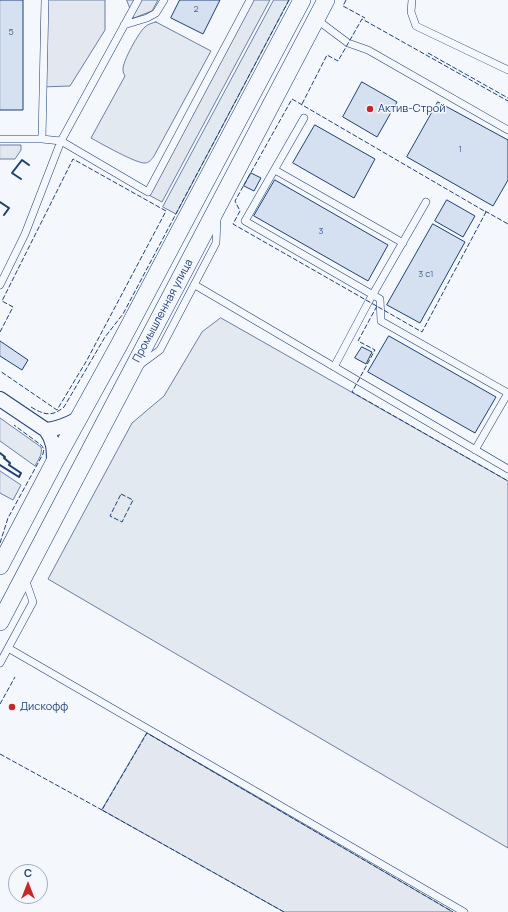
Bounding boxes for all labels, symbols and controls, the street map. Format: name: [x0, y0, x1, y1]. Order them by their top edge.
house number: 2: [193, 4, 199, 14]
house number: 5: [8, 27, 14, 37]
place label: Актив-Строй: [378, 102, 445, 116]
marker: Актив-Строй: [365, 104, 375, 114]
house number: 1: [458, 144, 462, 154]
house number: 3: [319, 226, 323, 236]
street label: Промышленная улица: [130, 257, 196, 365]
house number: 3 с1: [418, 269, 434, 279]
place label: Дискофф: [20, 700, 68, 714]
marker: Дискофф: [7, 702, 17, 712]
north arrow: [8, 864, 48, 904]
text: С: [24, 865, 32, 880]

